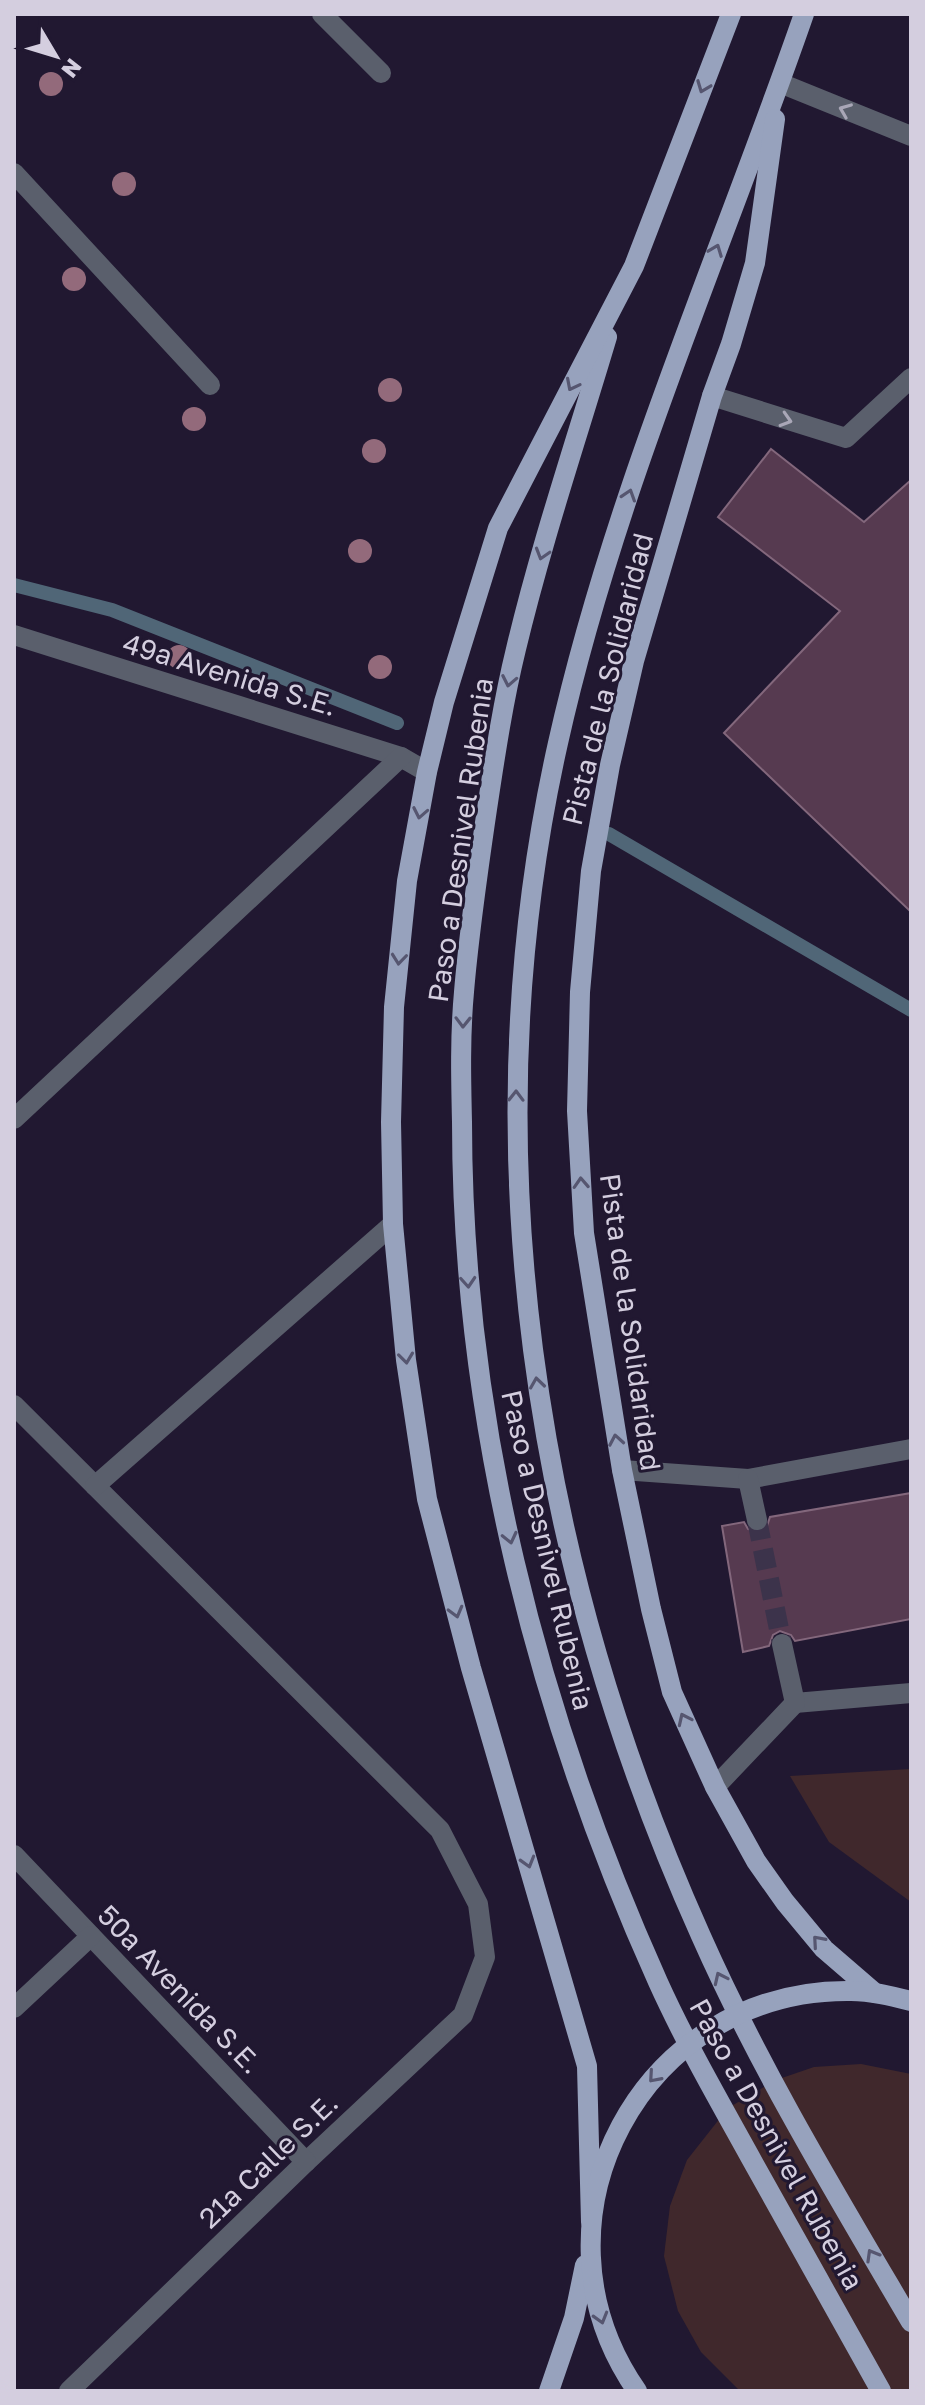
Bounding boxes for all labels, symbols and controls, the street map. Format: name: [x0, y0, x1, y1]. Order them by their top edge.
north arrow: [16, 16, 96, 96]
text: N: [56, 54, 88, 84]
one-way arrow: [696, 79, 713, 93]
one-way arrow: [839, 104, 853, 120]
one-way arrow: [706, 244, 723, 258]
one-way arrow: [566, 377, 581, 392]
one-way arrow: [778, 410, 792, 426]
one-way arrow: [620, 488, 636, 502]
street label: Pista de la Solidaridad: [555, 530, 659, 828]
one-way arrow: [535, 547, 551, 560]
street label: 49a Avenida S.E.: [119, 626, 341, 722]
one-way arrow: [502, 675, 519, 688]
street label: Paso a Desnivel Rubenia: [421, 676, 499, 1004]
one-way arrow: [412, 806, 429, 819]
one-way arrow: [391, 952, 408, 965]
one-way arrow: [454, 1016, 471, 1029]
one-way arrow: [508, 1089, 525, 1102]
street label: Pista de la Solidaridad: [594, 1171, 668, 1473]
one-way arrow: [573, 1176, 590, 1189]
one-way arrow: [459, 1276, 476, 1289]
one-way arrow: [397, 1351, 414, 1364]
one-way arrow: [529, 1376, 546, 1390]
street label: Paso a Desnivel Rubenia: [495, 1387, 601, 1713]
one-way arrow: [609, 1433, 626, 1447]
one-way arrow: [501, 1531, 518, 1544]
one-way arrow: [447, 1605, 463, 1619]
one-way arrow: [678, 1713, 694, 1728]
one-way arrow: [519, 1855, 535, 1869]
street label: 50a Avenida S.E.: [91, 1898, 269, 2080]
one-way arrow: [813, 1936, 827, 1950]
one-way arrow: [714, 1971, 730, 1986]
street label: Paso a Desnivel Rubenia: [683, 1993, 871, 2295]
one-way arrow: [650, 2067, 664, 2082]
street label: 21a Calle S.E.: [192, 2086, 344, 2234]
one-way arrow: [866, 2249, 882, 2264]
one-way arrow: [592, 2311, 608, 2325]

